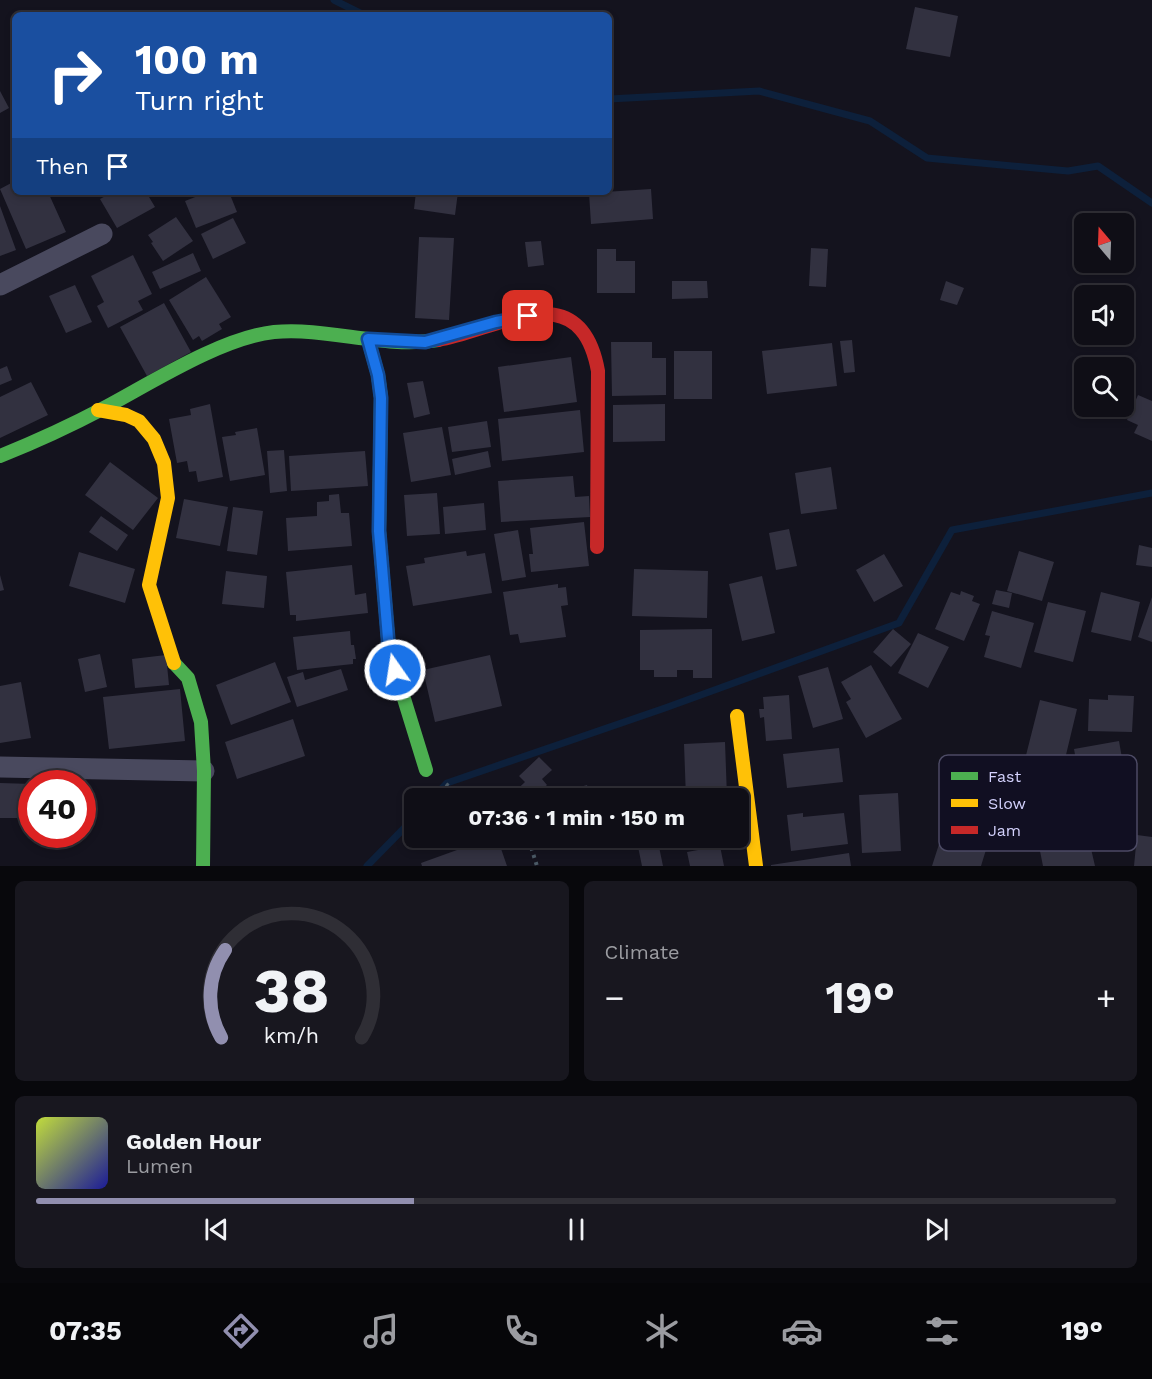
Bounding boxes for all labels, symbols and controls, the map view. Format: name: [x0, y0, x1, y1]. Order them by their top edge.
text: 100 m: [135, 35, 259, 84]
icon: right: [36, 36, 114, 114]
text: Turn right: [135, 85, 264, 117]
icon: arrive: [101, 150, 134, 183]
text: Then: [36, 154, 89, 179]
north arrow: [1074, 213, 1134, 273]
map controls: [1074, 213, 1134, 417]
button: sound: [1074, 285, 1134, 345]
pin: [502, 290, 553, 341]
icon: arrive: [511, 299, 544, 332]
button: search: [1074, 357, 1134, 417]
position arrow: [363, 638, 427, 702]
legend: [939, 755, 1137, 851]
text: Fast: [988, 767, 1021, 786]
speed limit sign: 40: [18, 770, 96, 848]
text: Slow: [988, 794, 1026, 813]
text: 07:36 · 1 min · 150 m: [468, 805, 685, 830]
text: Jam: [988, 821, 1021, 840]
text: Climate: [605, 940, 680, 964]
text: 38: [254, 954, 330, 1027]
text: 19°: [826, 971, 895, 1024]
text: −: [605, 978, 624, 1017]
text: +: [1096, 978, 1116, 1017]
text: km/h: [264, 1023, 319, 1048]
text: Golden Hour: [126, 1129, 261, 1154]
text: Lumen: [126, 1154, 193, 1178]
icon: previous: [200, 1213, 233, 1246]
icon: pause: [560, 1213, 593, 1246]
icon: next: [920, 1213, 953, 1246]
icon: directions: [220, 1310, 262, 1352]
icon: music: [360, 1310, 402, 1352]
icon: phone: [500, 1310, 542, 1352]
icon: climate: [641, 1310, 683, 1352]
icon: car: [781, 1310, 823, 1352]
icon: filters: [921, 1310, 963, 1352]
text: 07:35: [49, 1315, 122, 1347]
text: 19°: [1061, 1315, 1103, 1347]

